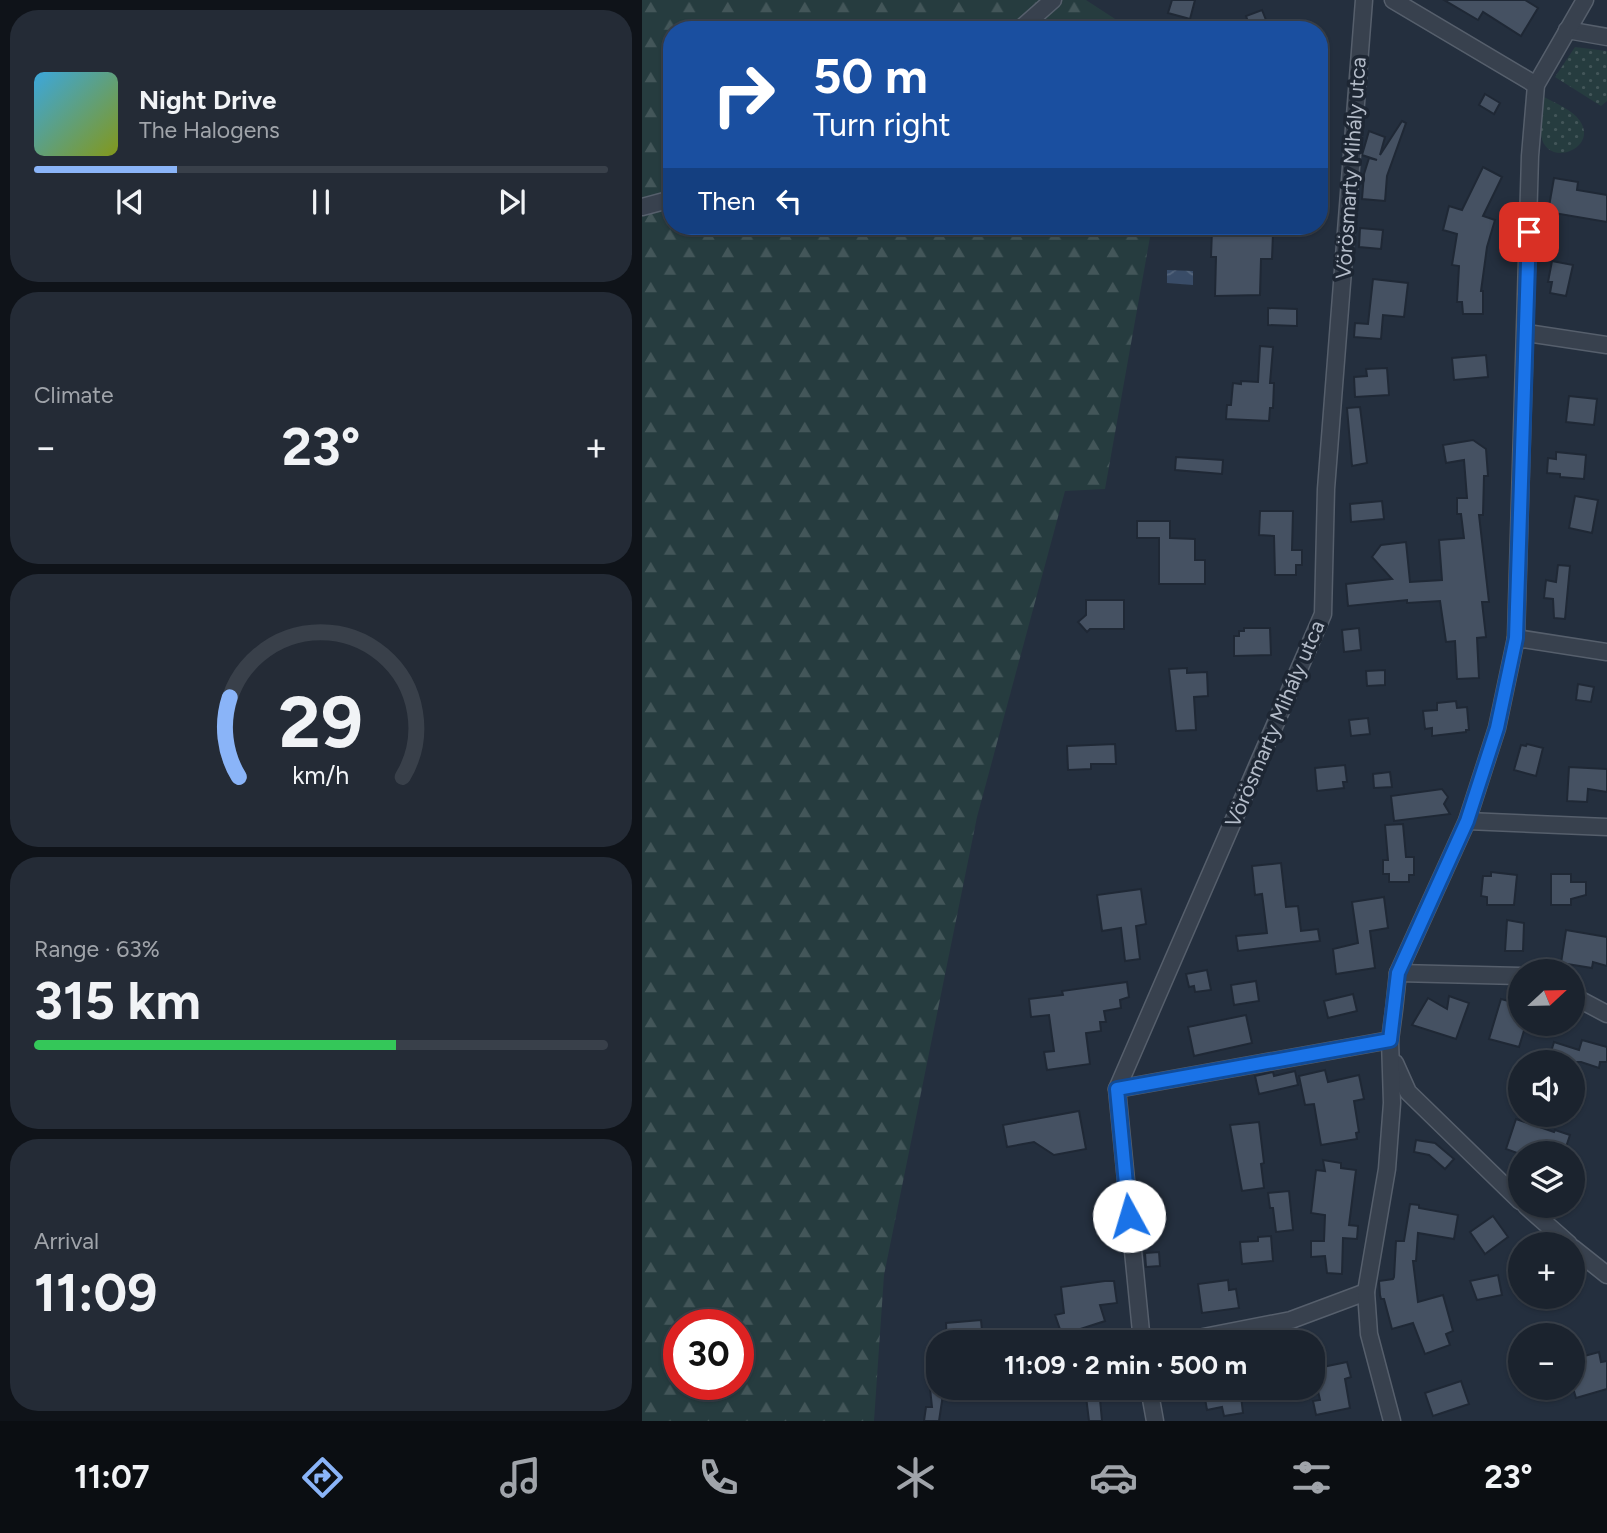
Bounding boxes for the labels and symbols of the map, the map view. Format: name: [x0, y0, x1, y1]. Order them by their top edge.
street label: Vörösmarty Mihály utca: [1330, 56, 1371, 280]
pin: [1499, 202, 1559, 262]
street label: Vörösmarty Mihály utca: [1220, 617, 1329, 831]
north arrow: [1508, 959, 1585, 1036]
position arrow: [1092, 1179, 1166, 1253]
speed limit sign: 30: [663, 1309, 754, 1400]

